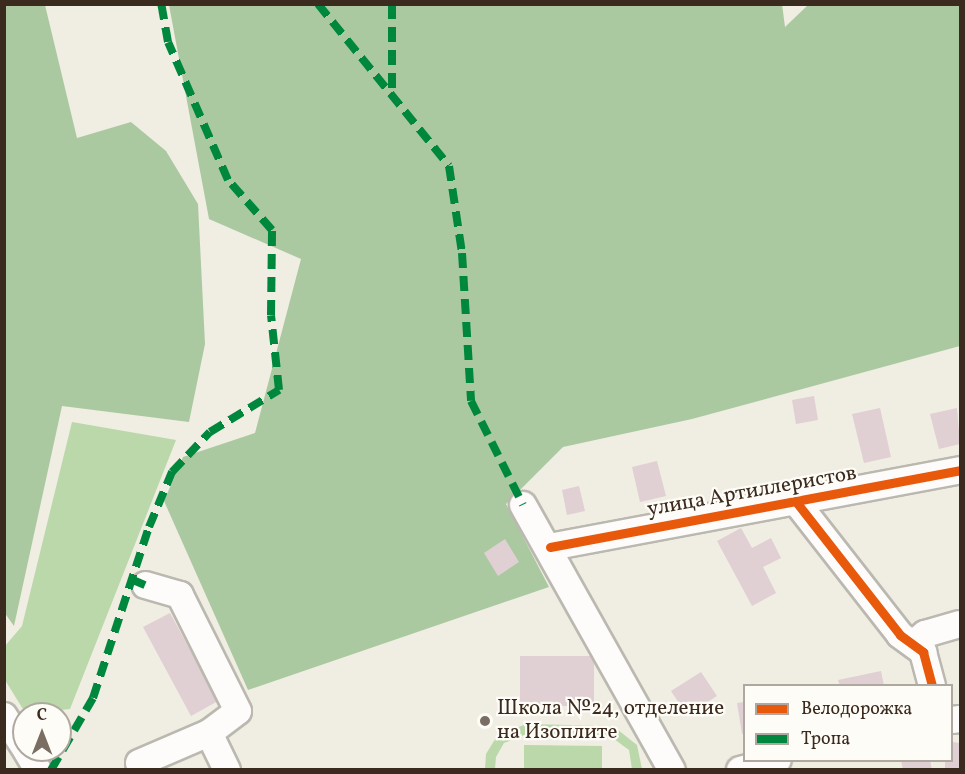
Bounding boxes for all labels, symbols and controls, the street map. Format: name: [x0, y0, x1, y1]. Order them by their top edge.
street label: улица Артиллеристов: [645, 461, 859, 523]
legend: [743, 684, 953, 762]
place label: Школа №24, отделение на Изоплите: [497, 696, 724, 746]
text: Велодорожка: [801, 697, 912, 722]
north arrow: [12, 702, 72, 762]
text: С: [37, 705, 47, 727]
marker: Школа №24, отделение на Изоплите: [478, 714, 492, 728]
text: Тропа: [801, 727, 850, 752]

